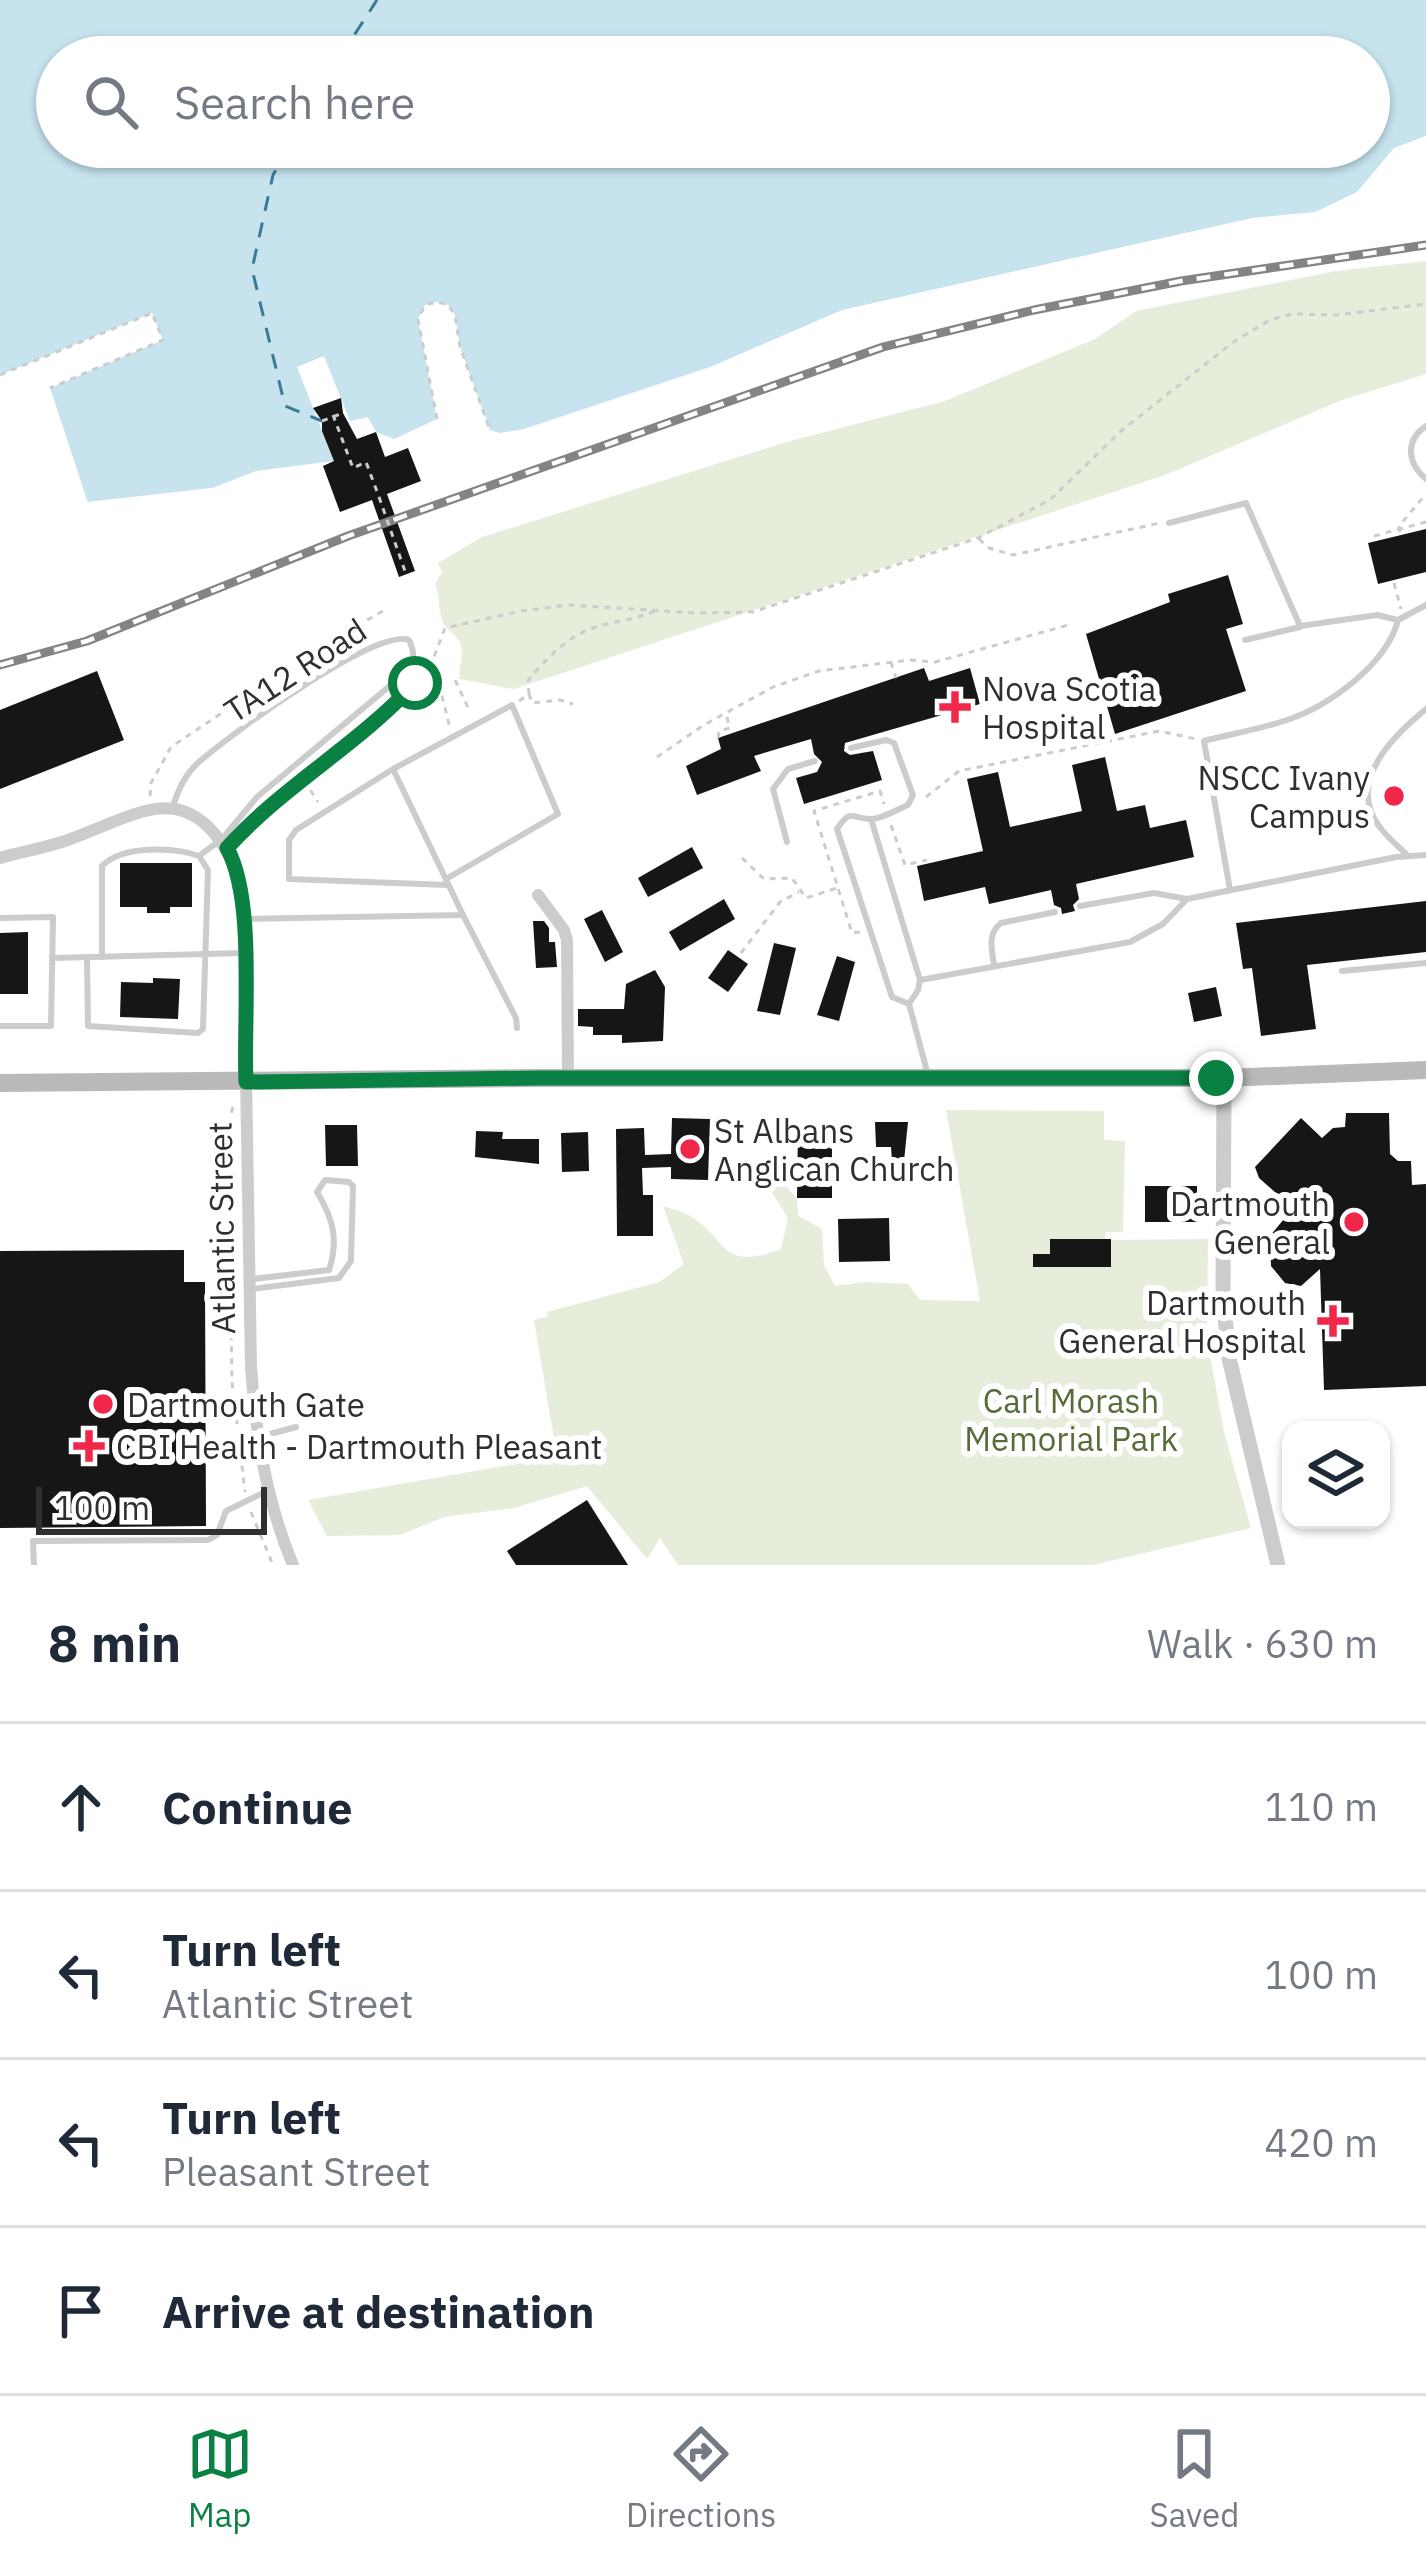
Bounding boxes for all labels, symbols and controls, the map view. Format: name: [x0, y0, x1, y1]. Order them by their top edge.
search box: [36, 36, 1390, 168]
icon: search: [78, 69, 144, 135]
text: Search here: [174, 73, 415, 131]
street label: TA12 Road: [216, 608, 374, 732]
route start: [388, 656, 442, 710]
place label: Nova Scotia Hospital: [982, 667, 1156, 748]
marker: Nova Scotia Hospital: [939, 691, 971, 723]
place label: NSCC Ivany Campus: [1197, 756, 1370, 837]
marker: NSCC Ivany Campus: [1381, 783, 1407, 809]
route end: [1189, 1051, 1243, 1105]
place label: St Albans Anglican Church: [714, 1109, 955, 1190]
street label: Atlantic Street: [198, 1121, 244, 1335]
marker: St Albans Anglican Church: [677, 1136, 703, 1162]
place label: Dartmouth General: [1170, 1182, 1330, 1263]
marker: Dartmouth General: [1341, 1209, 1367, 1235]
place label: Dartmouth General Hospital: [1058, 1281, 1306, 1362]
marker: Dartmouth General Hospital: [1317, 1305, 1349, 1337]
park label: Carl Morash Memorial Park: [964, 1379, 1178, 1460]
place label: Dartmouth Gate: [127, 1383, 365, 1426]
marker: Dartmouth Gate: [90, 1391, 116, 1417]
map controls: [1282, 1421, 1390, 1529]
button: layers: [1282, 1421, 1390, 1529]
place label: CBI Health - Dartmouth Pleasant: [116, 1425, 602, 1468]
marker: CBI Health - Dartmouth Pleasant: [73, 1430, 105, 1462]
scale bar: [36, 1481, 267, 1534]
text: 100 m: [54, 1486, 150, 1529]
text: 8 min: [48, 1610, 181, 1676]
text: Walk · 630 m: [1147, 1618, 1378, 1669]
icon: ahead: [48, 1774, 114, 1840]
text: Continue: [162, 1778, 353, 1836]
text: 110 m: [1265, 1781, 1378, 1832]
text: Turn left: [162, 1920, 341, 1978]
icon: left: [48, 1942, 114, 2008]
text: 100 m: [1265, 1949, 1378, 2000]
text: Atlantic Street: [162, 1978, 413, 2029]
text: Turn left: [162, 2088, 341, 2146]
icon: left: [48, 2110, 114, 2176]
text: 420 m: [1265, 2117, 1378, 2168]
text: Pleasant Street: [162, 2146, 430, 2197]
icon: arrive: [48, 2278, 114, 2344]
text: Arrive at destination: [162, 2282, 595, 2340]
tab: Map: [187, 2421, 253, 2536]
tab: Directions: [626, 2421, 776, 2536]
tab: Saved: [1150, 2421, 1239, 2536]

